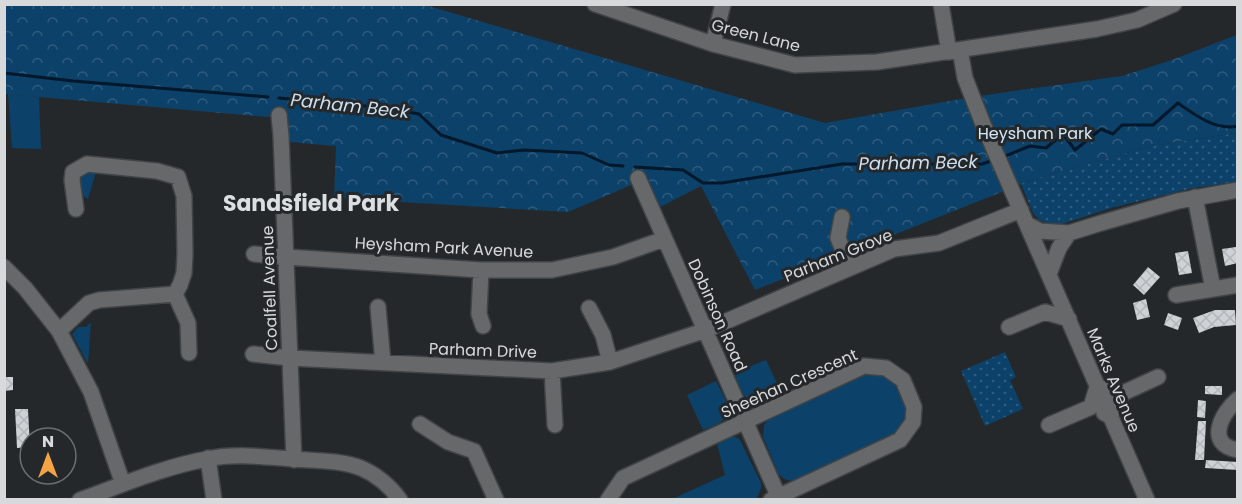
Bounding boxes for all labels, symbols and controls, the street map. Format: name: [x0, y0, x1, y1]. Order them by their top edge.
street label: Green Lane: [709, 13, 803, 58]
water label: Parham Beck: [289, 87, 411, 124]
park label: Heysham Park: [978, 122, 1093, 145]
water label: Parham Beck: [858, 149, 979, 176]
district label: Sandsfield Park: [223, 188, 400, 219]
street label: Parham Grove: [780, 223, 896, 288]
street label: Coalfell Avenue: [256, 225, 283, 351]
street label: Heysham Park Avenue: [354, 231, 534, 264]
street label: Dobinson Road: [682, 255, 753, 375]
street label: Marks Avenue: [1081, 324, 1146, 436]
street label: Parham Drive: [429, 337, 537, 364]
street label: Sheehan Crescent: [717, 343, 861, 424]
north arrow: [18, 426, 78, 486]
text: N: [42, 430, 54, 453]

